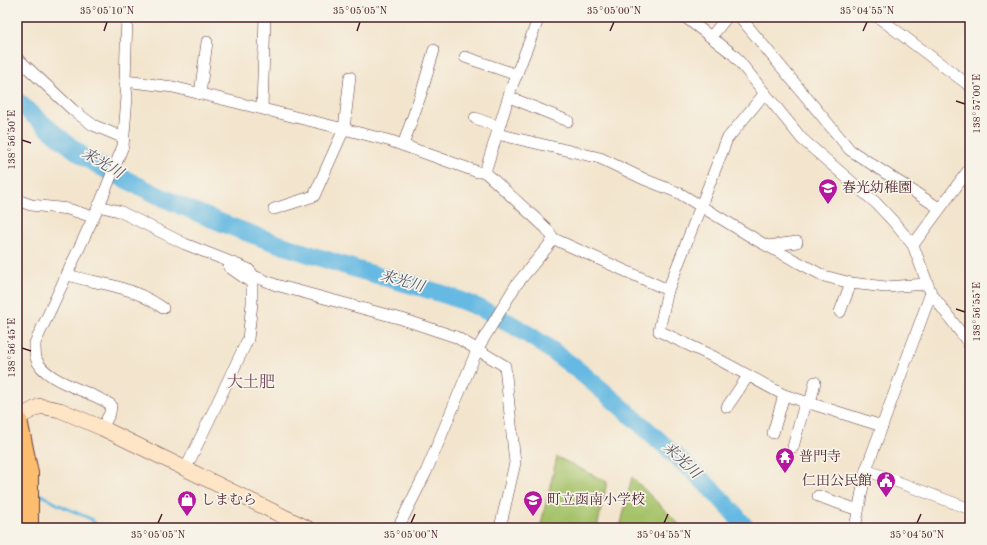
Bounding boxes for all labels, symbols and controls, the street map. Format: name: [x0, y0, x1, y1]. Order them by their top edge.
text: 35°05'10"N: [80, 6, 135, 16]
text: 35°05'05"N: [333, 6, 388, 16]
text: 35°05'00"N: [587, 6, 642, 16]
text: 35°04'55"N: [840, 6, 895, 16]
text: 138°57'00"E: [972, 74, 982, 134]
text: 138°56'50"E: [7, 110, 17, 170]
water label: 来光川: [79, 144, 128, 183]
school or university icon: 春光幼稚園: [817, 177, 839, 205]
place label: 春光幼稚園: [842, 180, 912, 195]
water label: 来光川: [378, 267, 428, 296]
text: 138°56'55"E: [972, 282, 982, 342]
text: 138°56'45"E: [7, 318, 17, 378]
district label: 大土肥: [227, 373, 275, 391]
water label: 来光川: [659, 439, 705, 483]
temple icon: 普門寺: [774, 446, 796, 474]
place label: 普門寺: [799, 449, 841, 464]
public building icon: 仁田公民館: [875, 470, 897, 498]
place label: 仁田公民館: [802, 473, 872, 488]
shop icon: しまむら: [176, 489, 198, 517]
school or university icon: 町立函南小学校: [522, 489, 544, 517]
place label: 町立函南小学校: [547, 492, 645, 507]
place label: しまむら: [201, 493, 257, 507]
text: 35°05'05"N: [131, 530, 186, 540]
text: 35°05'00"N: [384, 530, 439, 540]
text: 35°04'55"N: [637, 530, 692, 540]
text: 35°04'50"N: [890, 530, 945, 540]

